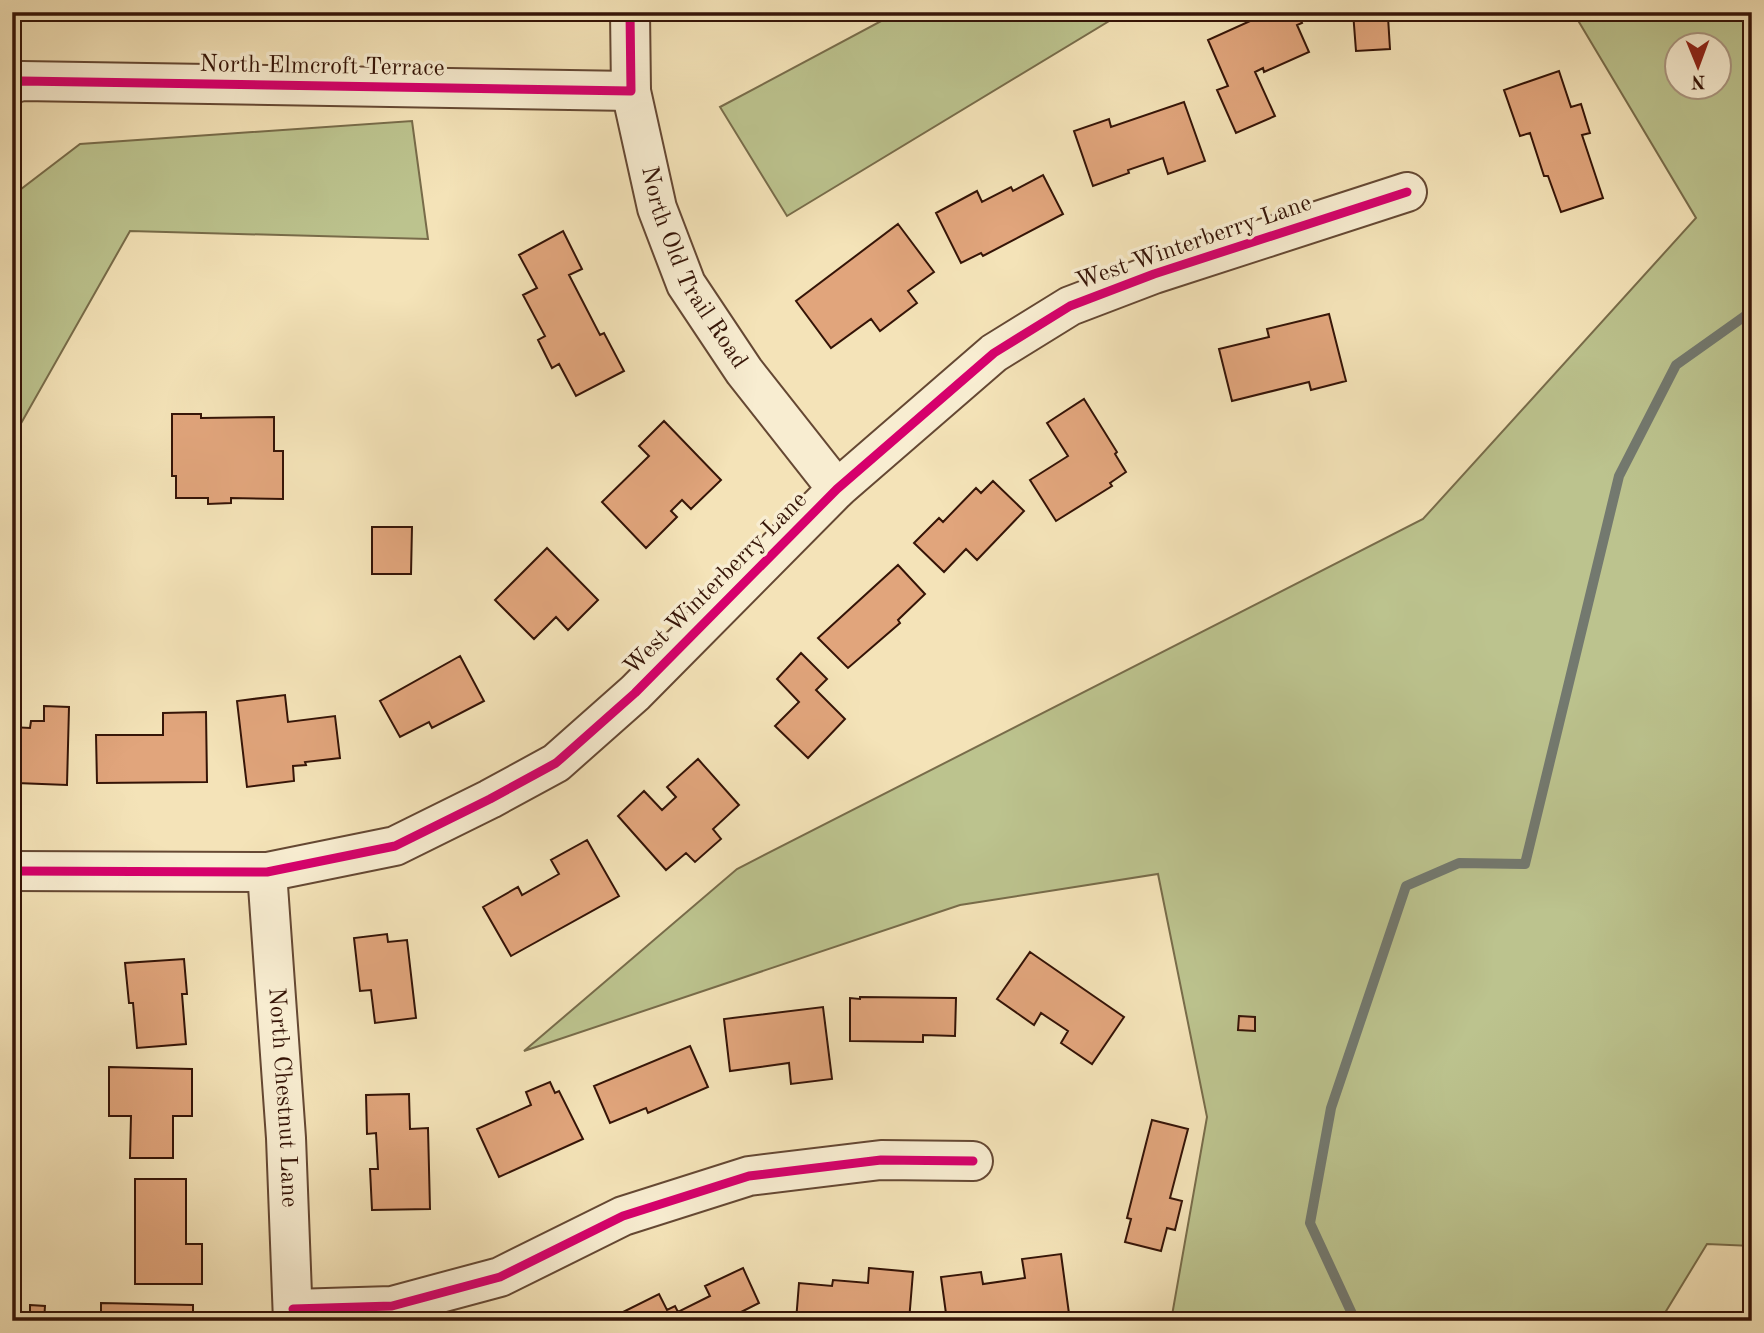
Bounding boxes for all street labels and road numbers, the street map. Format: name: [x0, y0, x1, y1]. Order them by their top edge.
street label: North Elmcroft Terrace: [199, 53, 445, 81]
street label: North Old Trail Road: [636, 164, 751, 373]
street label: West Winterberry Lane: [1073, 191, 1315, 295]
street label: West Winterberry Lane: [620, 488, 812, 680]
street label: North Chestnut Lane: [263, 987, 301, 1208]

